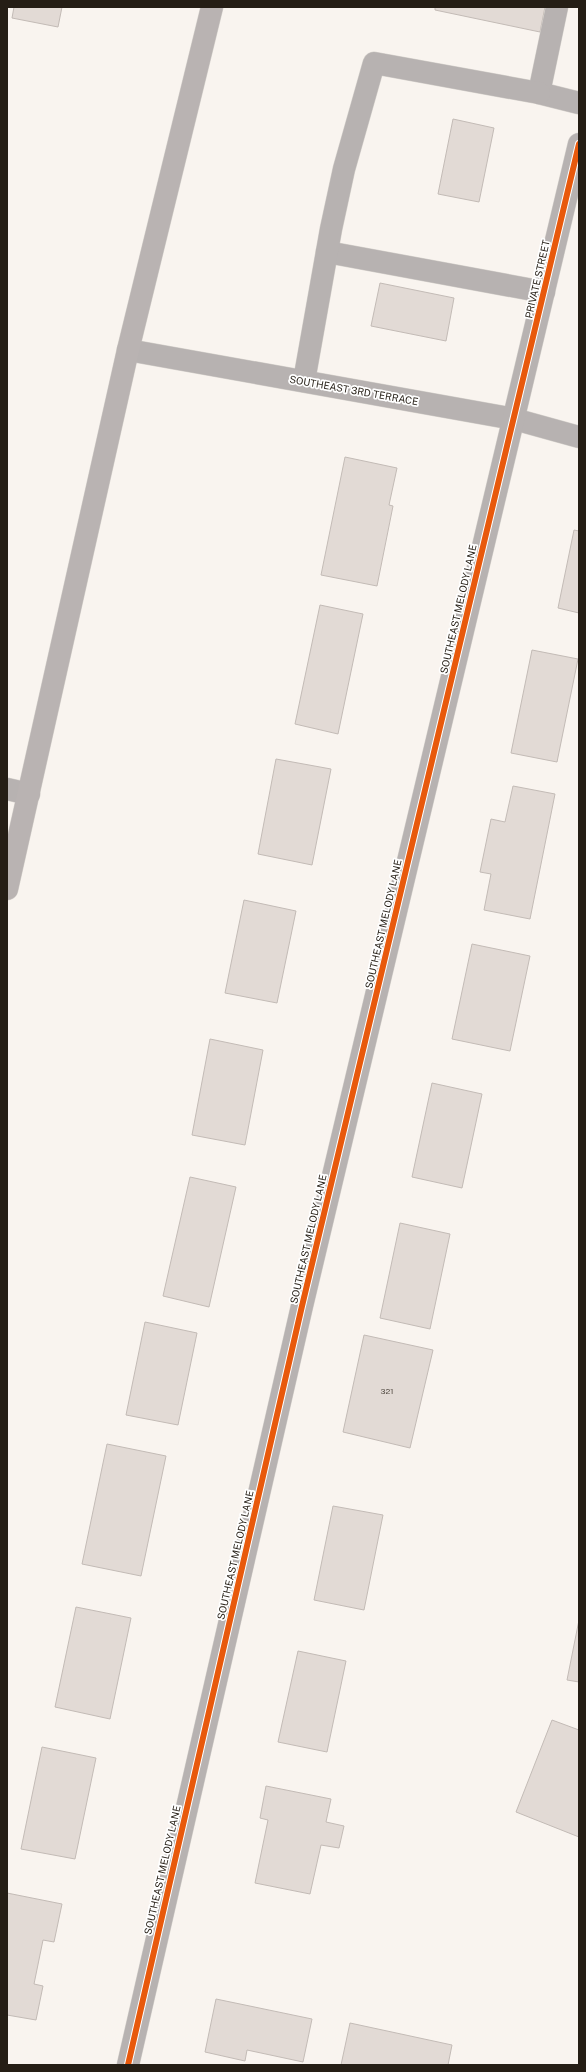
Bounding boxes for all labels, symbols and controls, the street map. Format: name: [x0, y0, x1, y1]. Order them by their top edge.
street label: PRIVATE STREET: [522, 239, 552, 319]
street label: SOUTHEAST 3RD TERRACE: [289, 373, 419, 407]
street label: SOUTHEAST MELODY LANE: [437, 543, 479, 675]
street label: SOUTHEAST MELODY LANE: [362, 858, 404, 990]
street label: SOUTHEAST MELODY LANE: [287, 1173, 329, 1305]
house number: 321: [380, 1386, 394, 1396]
street label: SOUTHEAST MELODY LANE: [214, 1489, 256, 1621]
street label: SOUTHEAST MELODY LANE: [141, 1804, 183, 1936]

